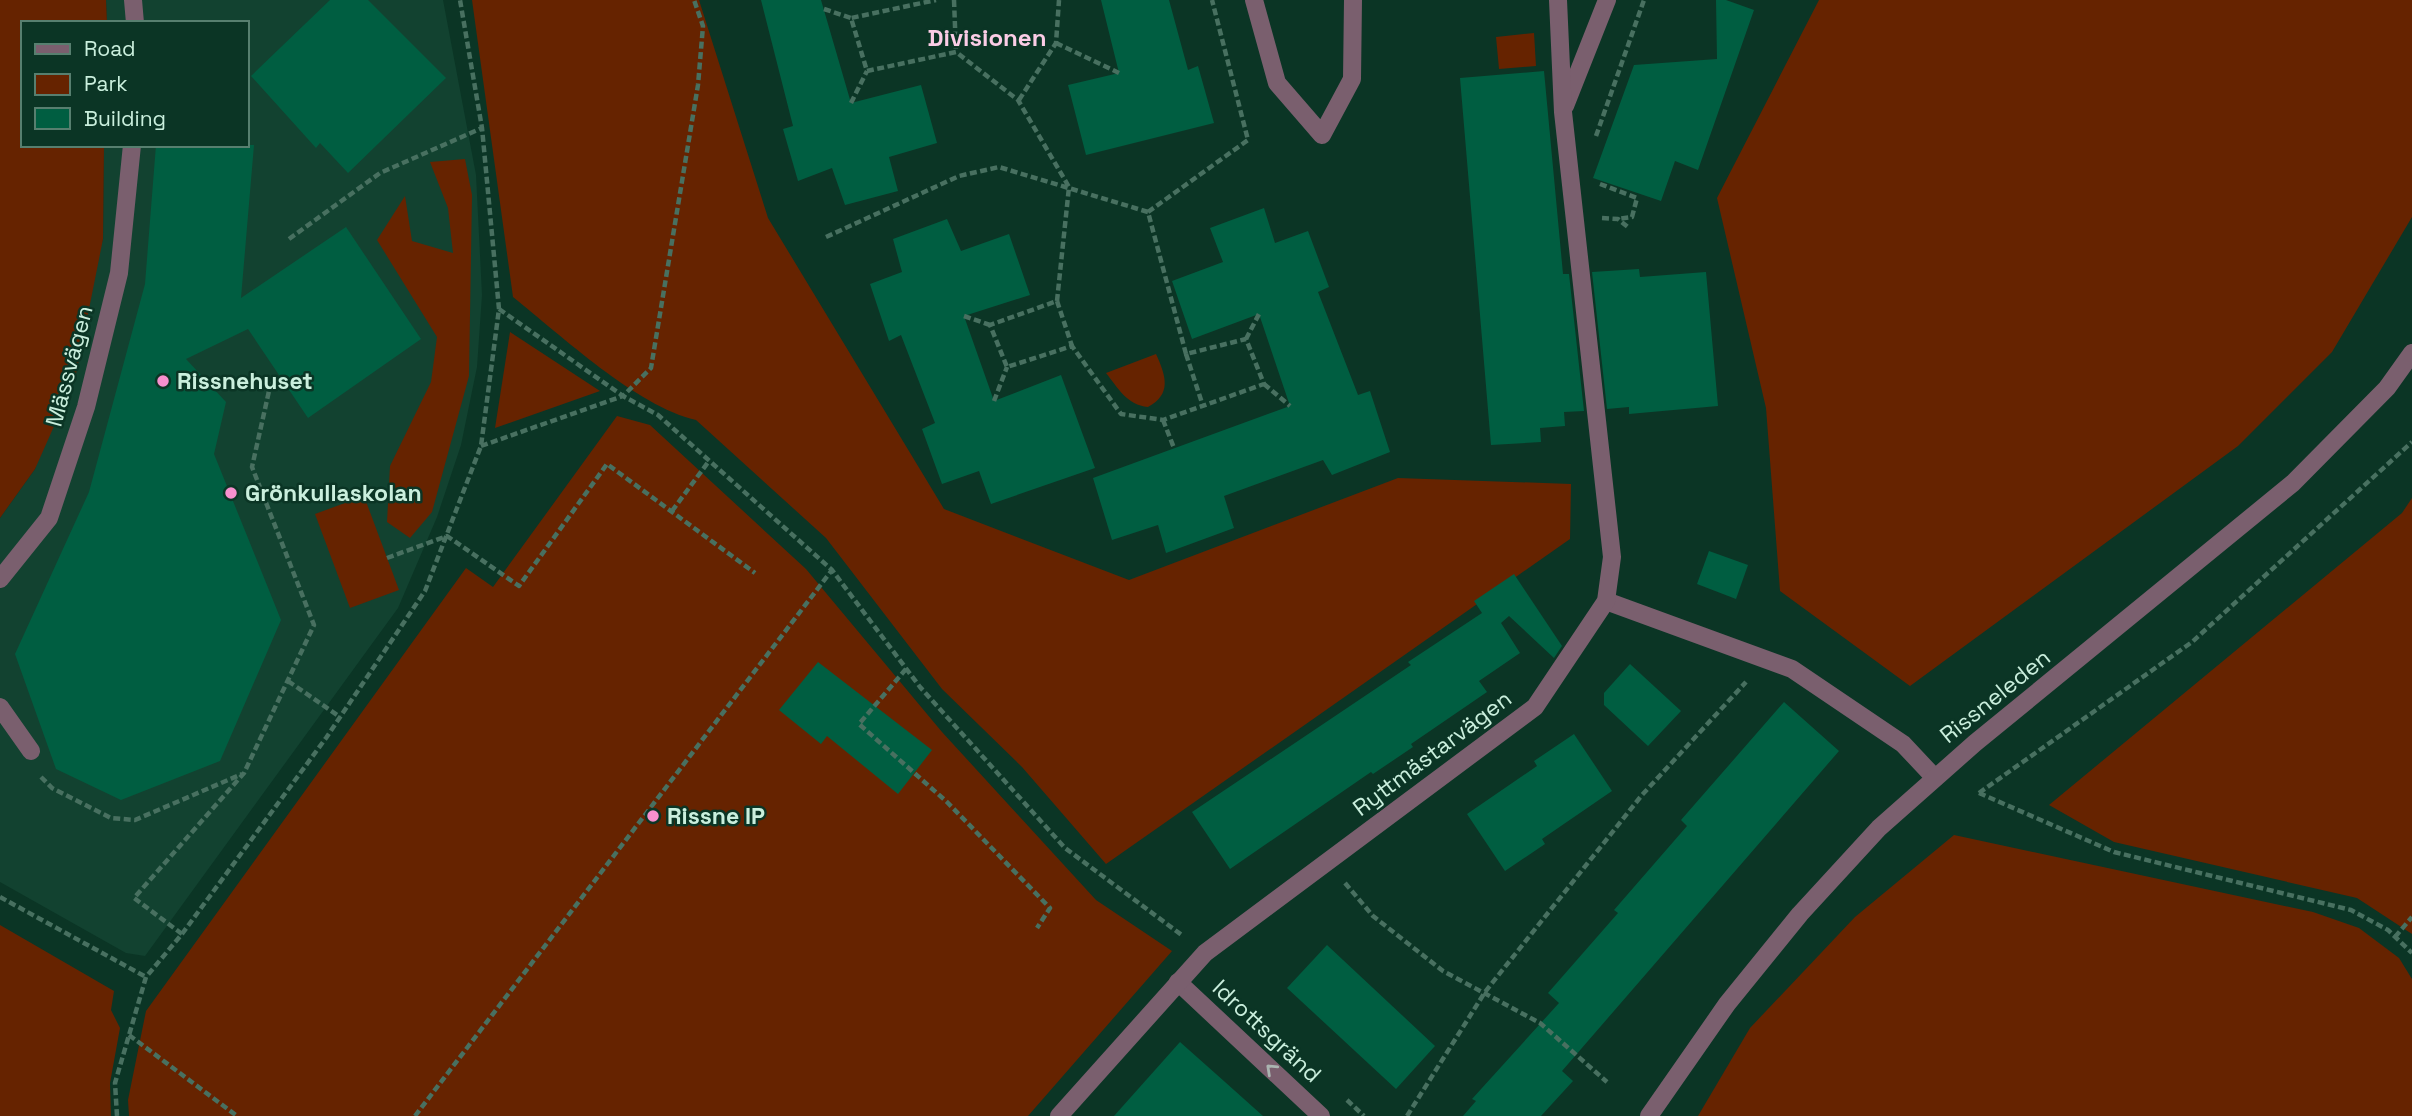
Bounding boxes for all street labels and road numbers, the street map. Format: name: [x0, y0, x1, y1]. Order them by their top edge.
street label: Mässvägen: [38, 302, 100, 430]
street label: Rissneleden: [1934, 642, 2056, 750]
street label: Ryttmästarvägen: [1347, 683, 1517, 823]
street label: Idrottsgränd: [1206, 973, 1328, 1089]

